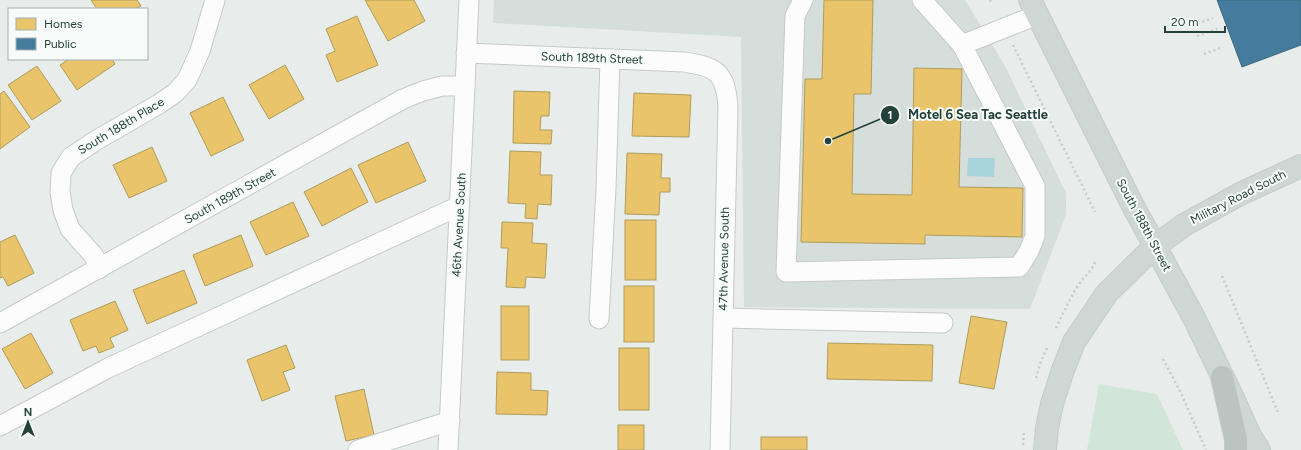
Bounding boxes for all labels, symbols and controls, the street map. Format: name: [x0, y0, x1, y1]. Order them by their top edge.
legend: [8, 8, 148, 60]
scale bar: [1165, 8, 1225, 34]
text: 20 m: [1171, 15, 1199, 29]
text: Homes: [44, 17, 83, 31]
text: Public: [44, 37, 77, 51]
street label: South 189th Street: [541, 49, 644, 67]
street label: South 188th Place: [75, 95, 167, 157]
callout: Motel 6 Sea Tac Seattle: [880, 102, 1056, 127]
text: Motel 6 Sea Tac Seattle: [908, 107, 1048, 122]
text: 1: [887, 108, 893, 122]
street label: South 189th Street: [182, 165, 278, 227]
street label: Military Road South: [1188, 167, 1288, 227]
street label: 46th Avenue South: [449, 172, 469, 277]
street label: South 188th Street: [1114, 176, 1175, 274]
street label: 47th Avenue South: [716, 207, 732, 311]
north arrow: [8, 402, 48, 442]
text: N: [24, 406, 32, 419]

